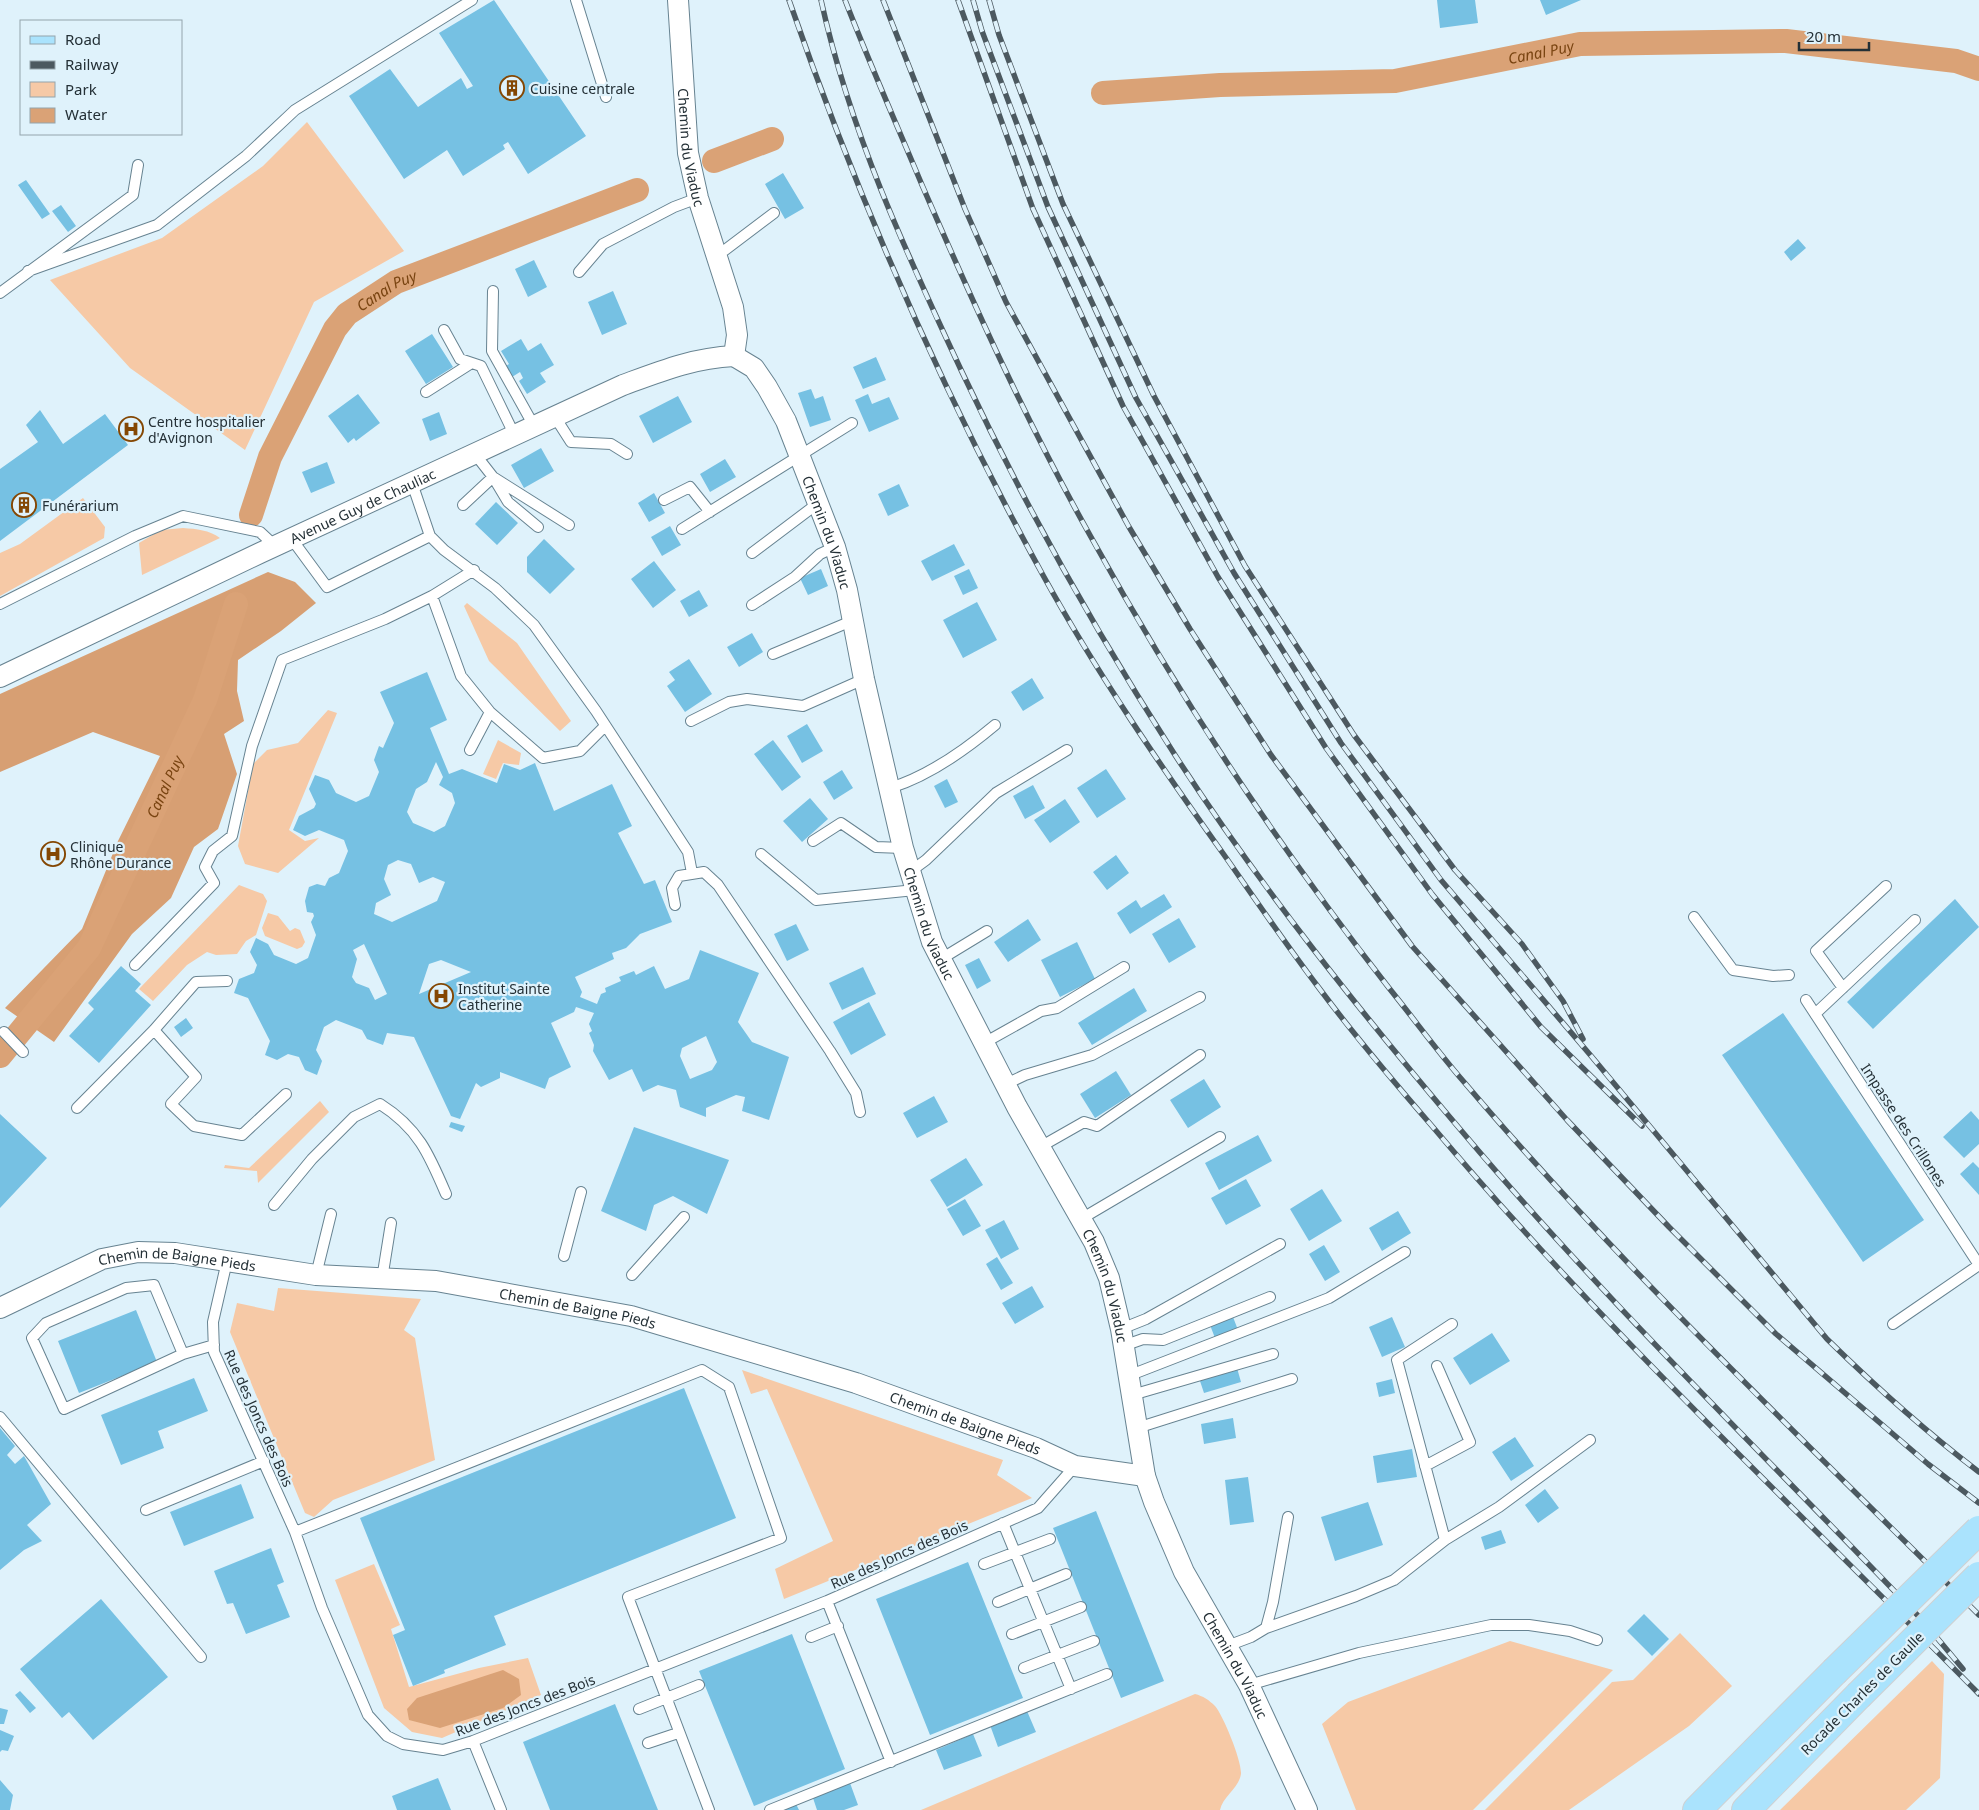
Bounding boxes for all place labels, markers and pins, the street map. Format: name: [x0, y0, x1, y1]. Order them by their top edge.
building icon: Cuisine centrale: [499, 75, 525, 101]
place label: Cuisine centrale: [530, 79, 635, 98]
place label: Centre hospitalier d'Avignon: [148, 412, 266, 447]
hospital icon: Centre hospitalier d'Avignon: [118, 416, 144, 442]
building icon: Funérarium: [11, 492, 37, 518]
place label: Funérarium: [42, 496, 119, 515]
place label: Clinique Rhône Durance: [70, 837, 172, 872]
hospital icon: Clinique Rhône Durance: [40, 841, 66, 867]
place label: Institut Sainte Catherine: [458, 979, 550, 1014]
hospital icon: Institut Sainte Catherine: [428, 983, 454, 1009]

